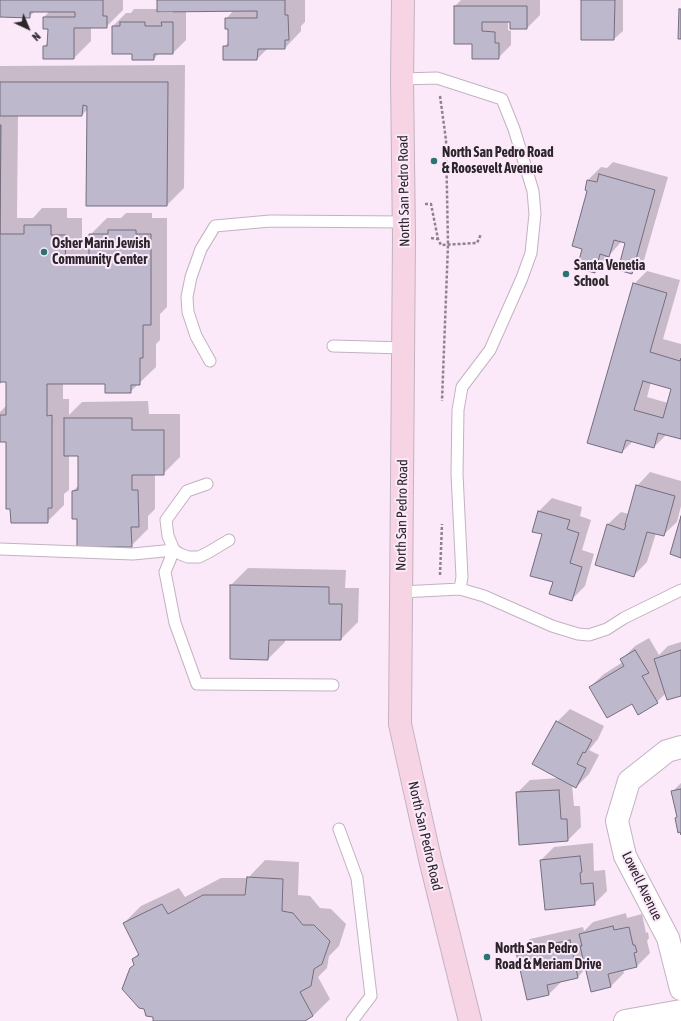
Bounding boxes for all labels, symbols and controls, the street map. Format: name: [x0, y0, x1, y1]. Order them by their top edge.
north arrow: [8, 8, 48, 48]
text: N: [30, 30, 43, 43]
street label: North San Pedro Road: [395, 135, 413, 247]
place label: North San Pedro Road & Roosevelt Avenue: [442, 145, 554, 178]
marker: North San Pedro Road & Roosevelt Avenue: [429, 156, 439, 166]
place label: Osher Marin Jewish Community Center: [52, 236, 150, 268]
marker: Osher Marin Jewish Community Center: [39, 247, 49, 257]
place label: Santa Venetia School: [574, 258, 645, 290]
marker: Santa Venetia School: [561, 269, 571, 279]
street label: North San Pedro Road: [393, 459, 411, 571]
street label: North San Pedro Road: [404, 780, 446, 892]
street label: Lowell Avenue: [618, 849, 666, 923]
place label: North San Pedro Road & Meriam Drive: [495, 941, 602, 974]
marker: North San Pedro Road & Meriam Drive: [482, 952, 492, 962]

